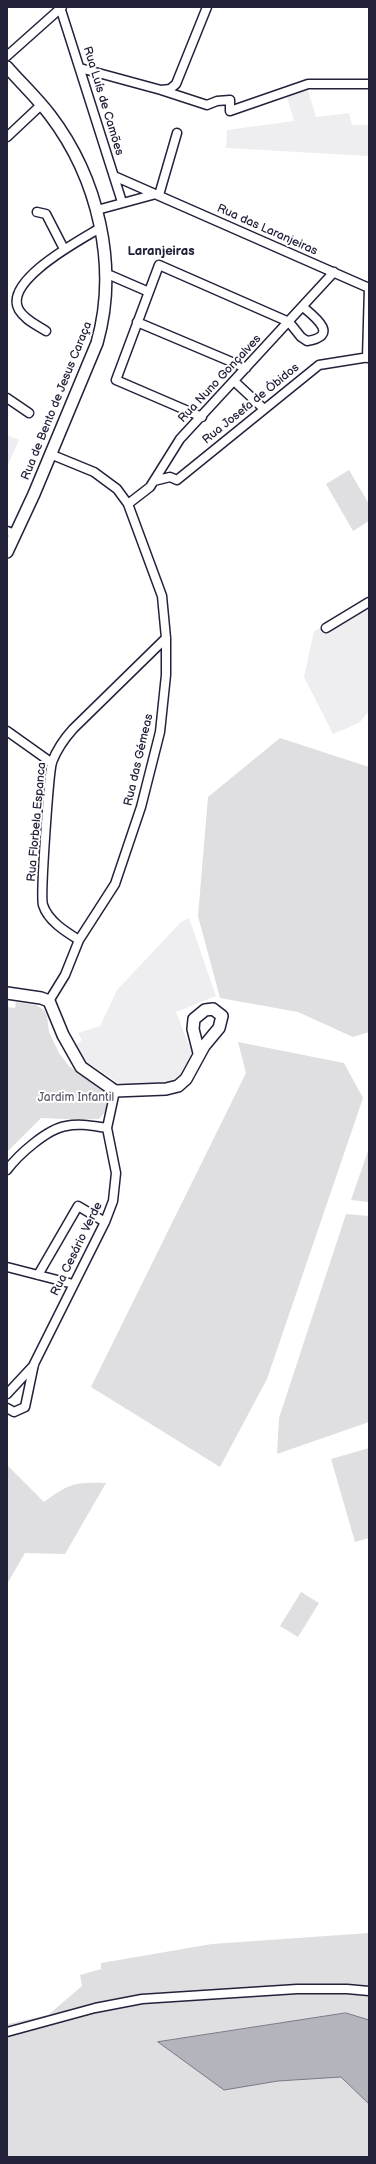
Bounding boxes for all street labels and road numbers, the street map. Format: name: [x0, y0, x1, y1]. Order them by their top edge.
street label: Rua Luís de Camões: [80, 45, 126, 157]
street label: Rua das Laranjeiras: [214, 201, 320, 259]
street label: Rua de Bento de Jesus Caraça: [19, 320, 95, 482]
street label: Rua Nuno Gonçalves: [176, 332, 264, 426]
street label: Rua Josefa de Óbidos: [200, 361, 302, 447]
street label: Rua das Gémeas: [121, 713, 157, 807]
street label: Rua Florbela Espanca: [25, 762, 49, 882]
street label: Rua Cesário Verde: [48, 1200, 106, 1298]

